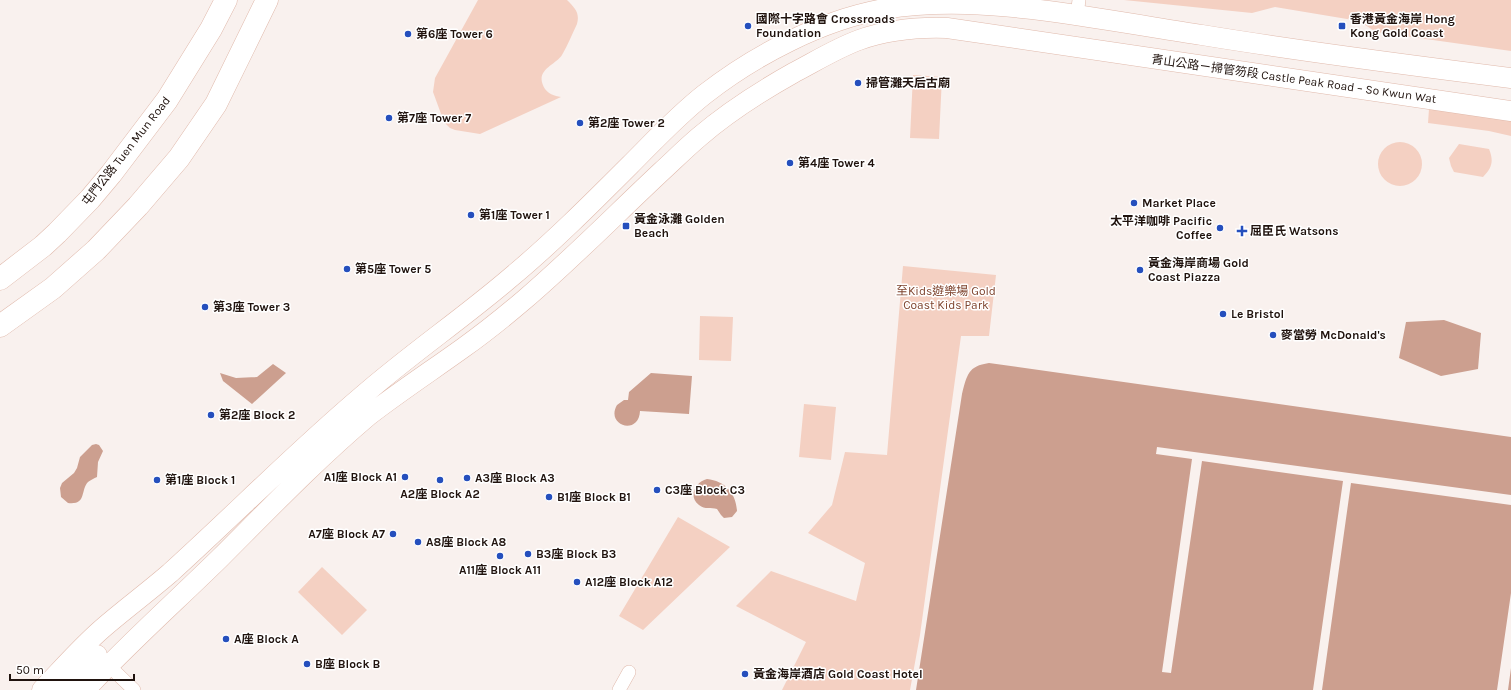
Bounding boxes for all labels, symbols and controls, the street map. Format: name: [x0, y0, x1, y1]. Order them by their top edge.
place label: 國際十字路會 Crossroads Foundation: [756, 12, 895, 40]
place label: 香港黃金海岸 Hong Kong Gold Coast: [1350, 12, 1455, 40]
marker: 國際十字路會 Crossroads Foundation: [743, 21, 753, 31]
marker: 香港黃金海岸 Hong Kong Gold Coast: [1337, 21, 1347, 31]
place label: 第6座 Tower 6: [416, 27, 493, 41]
marker: 第6座 Tower 6: [403, 29, 413, 39]
street label: 青山公路－掃管笏段 Castle Peak Road – So Kwun Wat: [1151, 52, 1438, 106]
place label: 掃管灘天后古廟: [866, 76, 950, 90]
marker: 掃管灘天后古廟: [853, 78, 863, 88]
street label: 屯門公路 Tuen Mun Road: [79, 94, 173, 208]
place label: 第7座 Tower 7: [397, 111, 471, 125]
marker: 第7座 Tower 7: [384, 113, 394, 123]
place label: 第2座 Tower 2: [588, 116, 665, 130]
marker: 第2座 Tower 2: [575, 118, 585, 128]
place label: 第4座 Tower 4: [798, 156, 875, 170]
marker: 第4座 Tower 4: [785, 158, 795, 168]
place label: Market Place: [1142, 196, 1216, 210]
marker: Market Place: [1129, 198, 1139, 208]
place label: 第1座 Tower 1: [479, 208, 550, 222]
marker: 第1座 Tower 1: [466, 210, 476, 220]
place label: 黃金泳灘 Golden Beach: [634, 212, 725, 240]
place label: 太平洋咖啡 Pacific Coffee: [1110, 214, 1212, 242]
marker: 黃金泳灘 Golden Beach: [621, 221, 631, 231]
marker: 太平洋咖啡 Pacific Coffee: [1215, 223, 1225, 233]
place label: 屈臣氏 Watsons: [1250, 224, 1339, 238]
marker: 屈臣氏 Watsons: [1237, 226, 1247, 236]
place label: 黃金海岸商場 Gold Coast Piazza: [1148, 256, 1249, 284]
place label: 第5座 Tower 5: [355, 262, 431, 276]
marker: 第5座 Tower 5: [342, 264, 352, 274]
marker: 黃金海岸商場 Gold Coast Piazza: [1135, 265, 1145, 275]
park label: 至Kids遊樂場 Gold Coast Kids Park: [896, 284, 996, 312]
place label: 第3座 Tower 3: [213, 300, 290, 314]
marker: 第3座 Tower 3: [200, 302, 210, 312]
place label: Le Bristol: [1231, 307, 1284, 321]
marker: Le Bristol: [1218, 309, 1228, 319]
place label: 麥當勞 McDonald's: [1281, 328, 1386, 342]
marker: 麥當勞 McDonald's: [1268, 330, 1278, 340]
place label: 第2座 Block 2: [219, 408, 295, 422]
marker: 第2座 Block 2: [206, 410, 216, 420]
place label: A1座 Block A1: [324, 470, 397, 484]
place label: A3座 Block A3: [475, 471, 555, 485]
marker: A1座 Block A1: [400, 472, 410, 482]
place label: 第1座 Block 1: [165, 473, 235, 487]
marker: A3座 Block A3: [462, 473, 472, 483]
marker: 第1座 Block 1: [152, 475, 162, 485]
marker: A2座 Block A2: [435, 475, 445, 485]
place label: C3座 Block C3: [665, 483, 745, 497]
marker: C3座 Block C3: [652, 485, 662, 495]
place label: A2座 Block A2: [400, 487, 480, 501]
place label: B1座 Block B1: [557, 490, 631, 504]
marker: B1座 Block B1: [544, 492, 554, 502]
place label: A7座 Block A7: [308, 527, 385, 541]
marker: A7座 Block A7: [388, 529, 398, 539]
place label: A8座 Block A8: [426, 535, 507, 549]
marker: A8座 Block A8: [413, 537, 423, 547]
place label: B3座 Block B3: [536, 547, 616, 561]
marker: B3座 Block B3: [523, 549, 533, 559]
marker: A11座 Block A11: [495, 551, 505, 561]
place label: A11座 Block A11: [459, 563, 541, 577]
place label: A12座 Block A12: [585, 575, 673, 589]
marker: A12座 Block A12: [572, 577, 582, 587]
place label: A座 Block A: [234, 632, 299, 646]
marker: A座 Block A: [221, 634, 231, 644]
scale bar: [10, 656, 134, 682]
place label: B座 Block B: [315, 657, 381, 671]
marker: B座 Block B: [302, 659, 312, 669]
text: 50 m: [16, 663, 44, 677]
place label: 黃金海岸酒店 Gold Coast Hotel: [753, 667, 923, 681]
marker: 黃金海岸酒店 Gold Coast Hotel: [740, 669, 750, 679]

